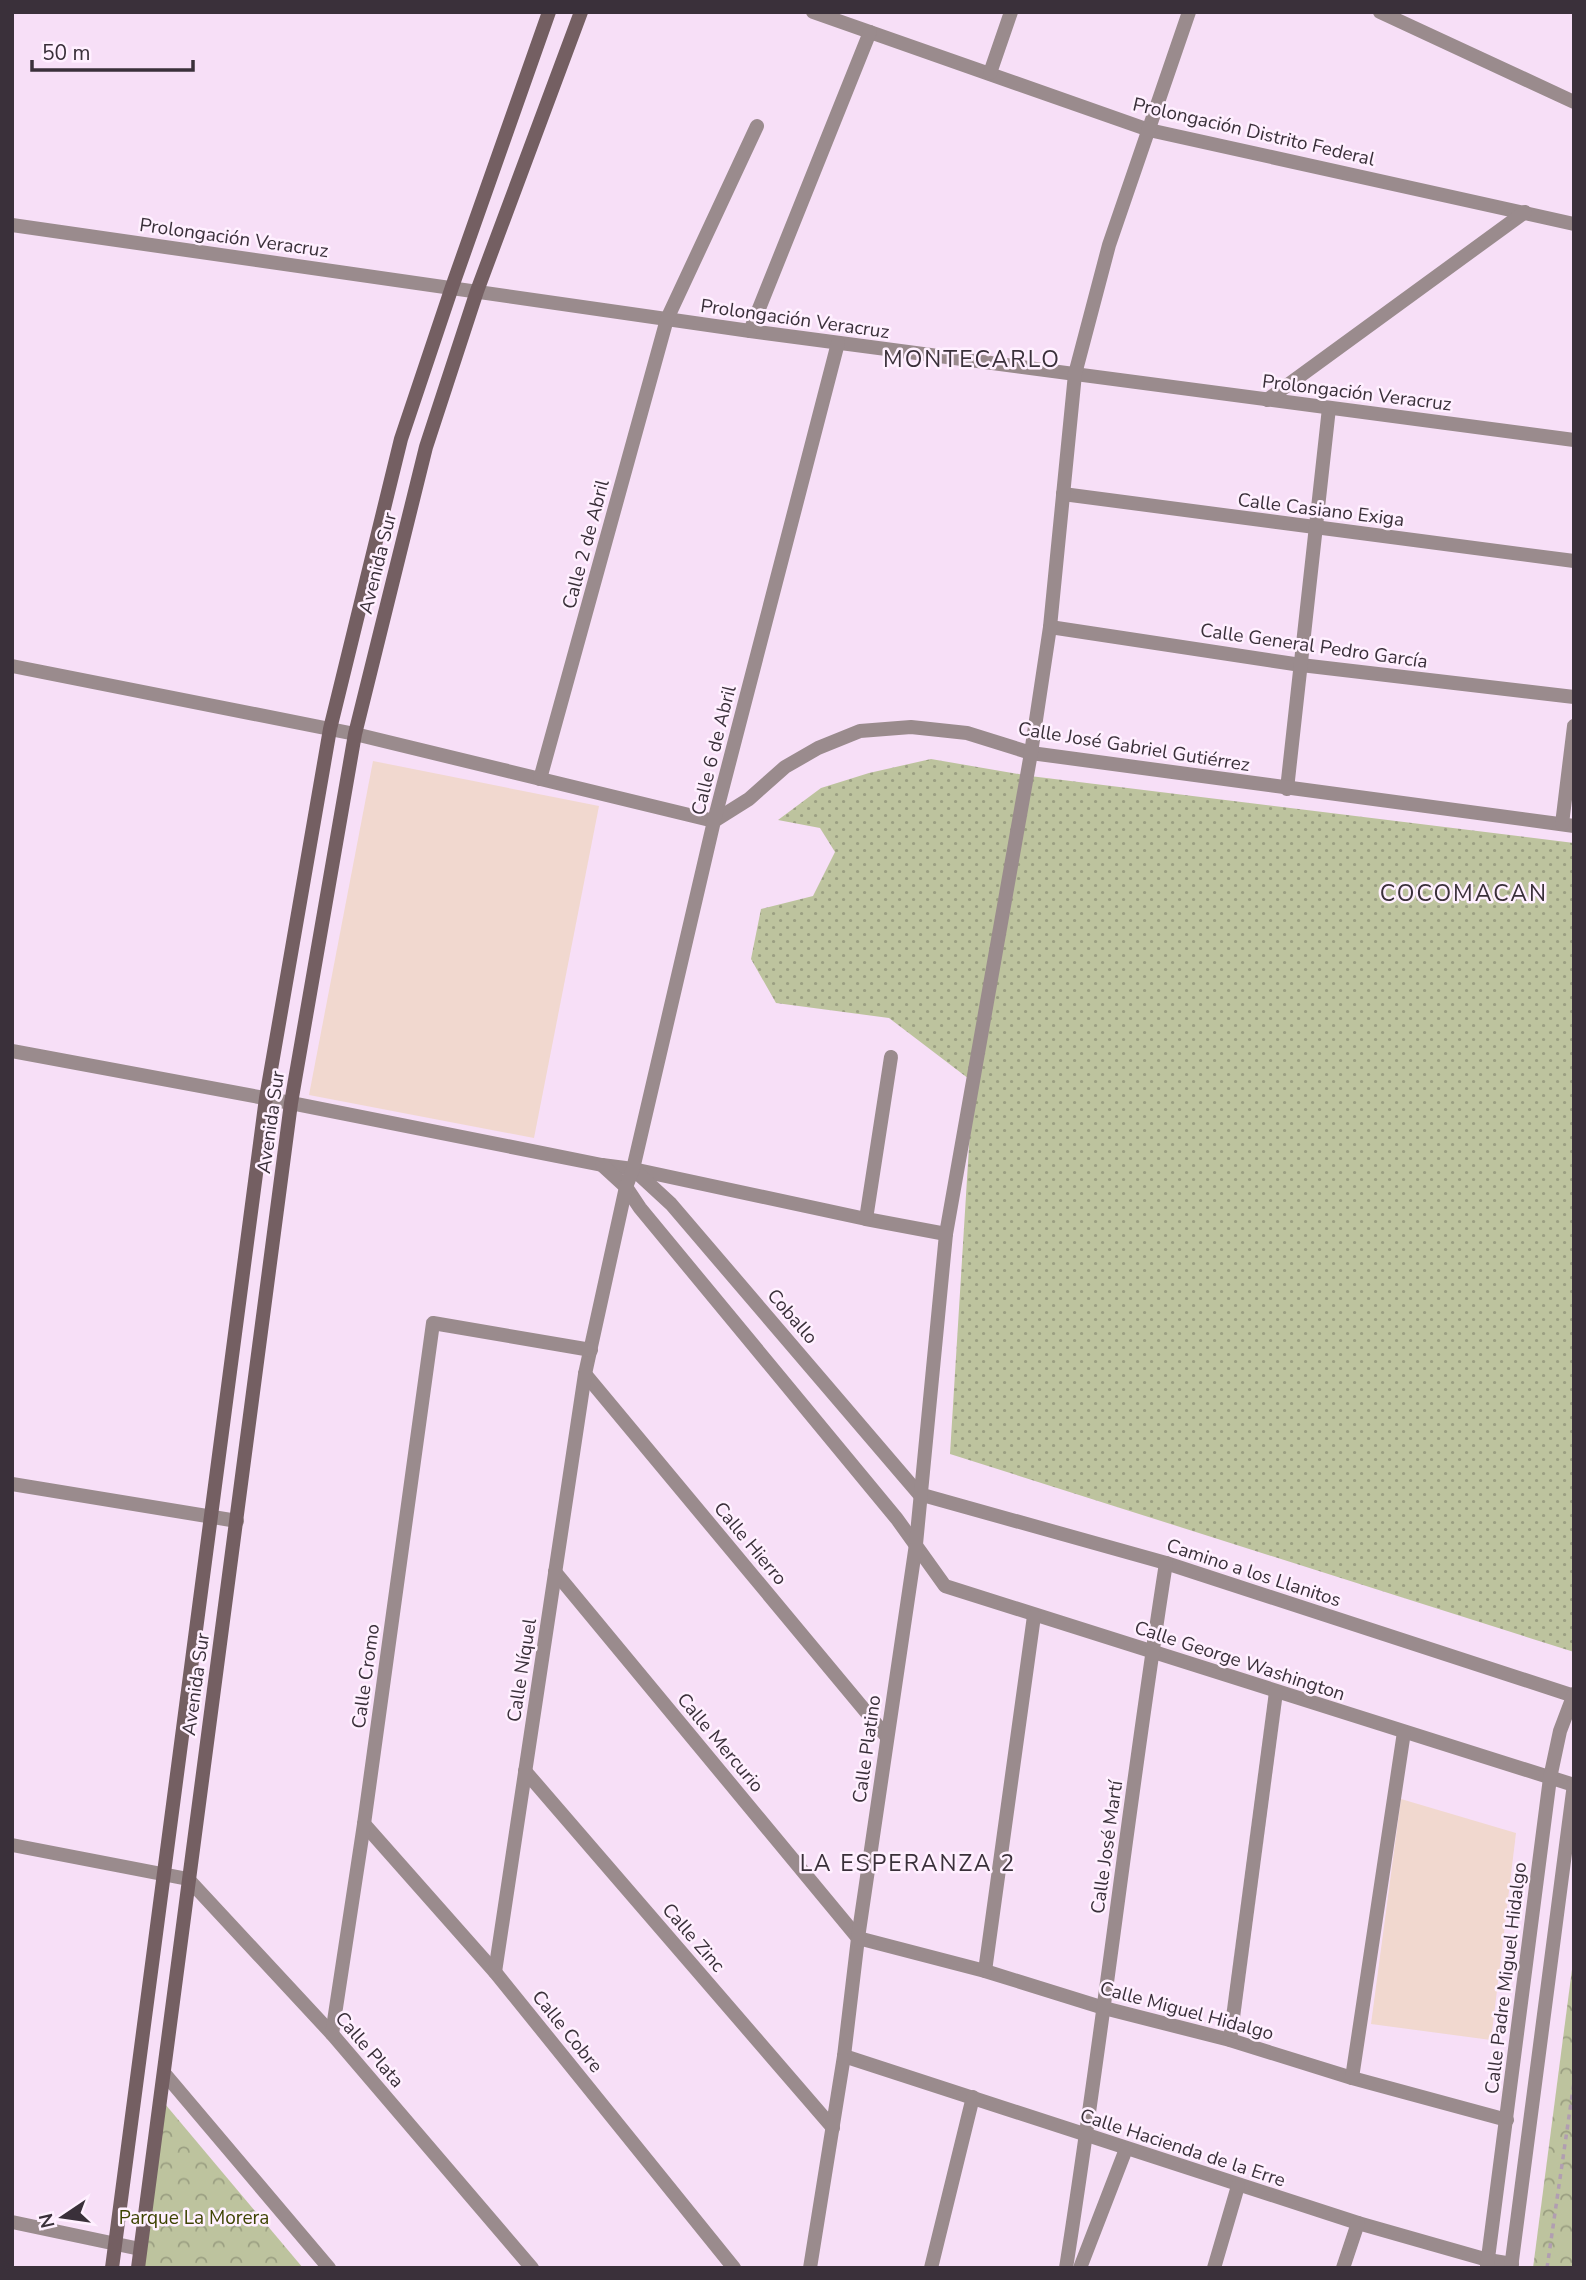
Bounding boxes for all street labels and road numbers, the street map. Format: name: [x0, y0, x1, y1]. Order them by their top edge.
street label: Prolongación Distrito Federal: [1130, 91, 1378, 173]
street label: Prolongación Veracruz: [138, 212, 330, 264]
street label: Prolongación Veracruz: [699, 293, 891, 345]
street label: Prolongación Veracruz: [1261, 368, 1453, 418]
street label: Calle 2 de Abril: [556, 476, 616, 612]
street label: Calle Casiano Exiga: [1236, 487, 1406, 533]
street label: Avenida Sur: [353, 510, 403, 617]
street label: Calle General Pedro García: [1198, 617, 1429, 675]
street label: Calle 6 de Abril: [685, 682, 743, 818]
street label: Calle José Gabriel Gutiérrez: [1016, 716, 1252, 778]
street label: Avenida Sur: [251, 1069, 291, 1175]
street label: Coballo: [761, 1283, 824, 1350]
street label: Calle Hierro: [708, 1496, 793, 1591]
street label: Camino a los Llanitos: [1163, 1532, 1344, 1613]
street label: Calle George Washington: [1131, 1615, 1348, 1707]
street label: Calle Níquel: [501, 1616, 543, 1724]
street label: Calle Cromo: [346, 1622, 386, 1730]
street label: Avenida Sur: [176, 1631, 216, 1737]
street label: Calle Mercurio: [671, 1687, 770, 1798]
street label: Calle Platino: [847, 1693, 887, 1805]
street label: Calle José Martí: [1085, 1777, 1129, 1915]
street label: Calle Padre Miguel Hidalgo: [1479, 1861, 1533, 2096]
street label: Calle Zinc: [656, 1897, 731, 1978]
street label: Calle Miguel Hidalgo: [1097, 1975, 1277, 2047]
street label: Calle Cobre: [526, 1985, 609, 2078]
street label: Calle Plata: [329, 2006, 410, 2093]
street label: Calle Hacienda de la Erre: [1077, 2102, 1289, 2193]

